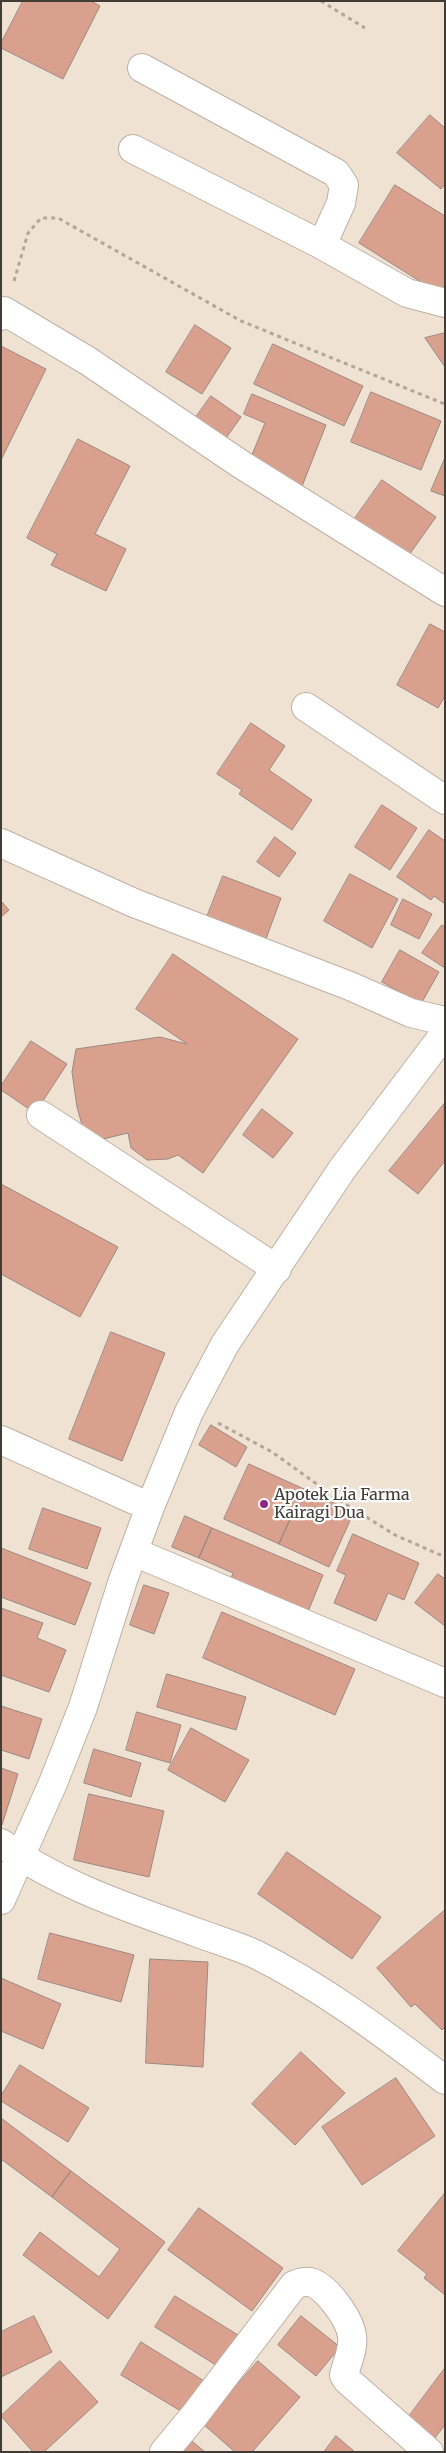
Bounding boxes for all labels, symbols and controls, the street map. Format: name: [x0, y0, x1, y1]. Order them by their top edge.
place label: Apotek Lia Farma Kairagi Dua: [274, 1485, 409, 1523]
marker: Apotek Lia Farma Kairagi Dua: [258, 1498, 270, 1510]

